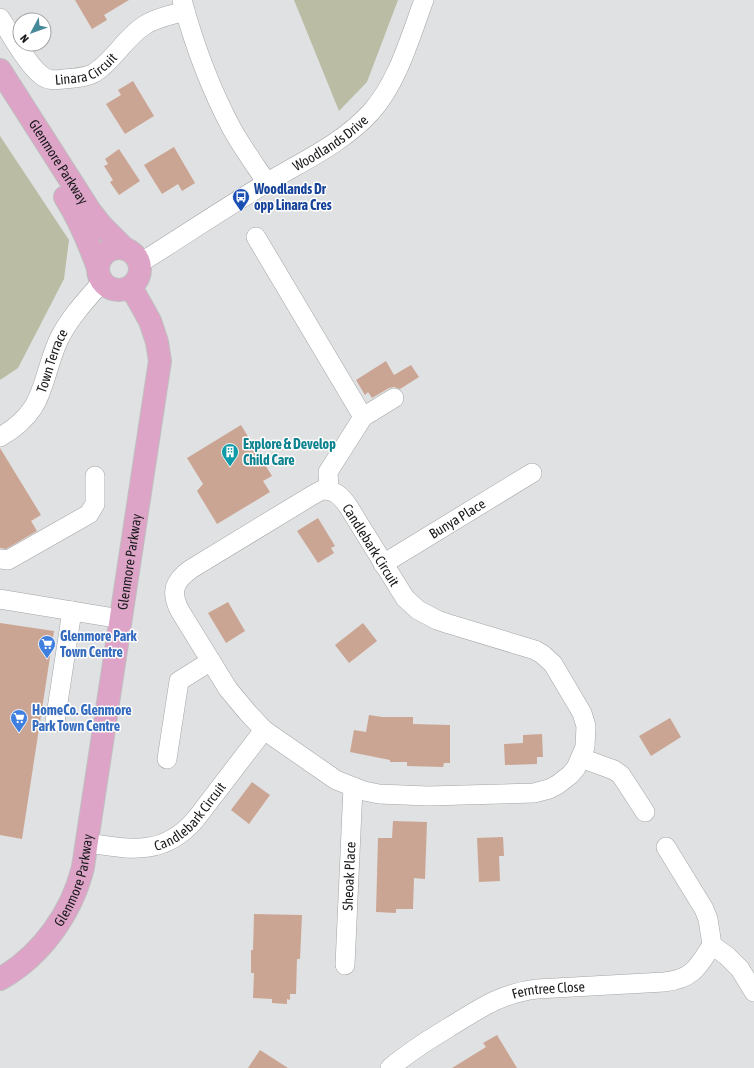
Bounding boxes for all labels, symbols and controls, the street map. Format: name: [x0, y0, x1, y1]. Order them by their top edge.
north arrow: [12, 12, 52, 52]
text: N: [18, 32, 31, 45]
street label: Linara Circuit: [54, 50, 120, 88]
street label: Woodlands Drive: [290, 112, 371, 174]
street label: Glenmore Parkway: [26, 117, 92, 207]
place label: Woodlands Dr opp Linara Cres: [253, 181, 332, 213]
bus stop icon: Woodlands Dr opp Linara Cres: [231, 187, 251, 212]
street label: Town Terrace: [33, 326, 71, 395]
place label: Explore & Develop Child Care: [243, 436, 336, 468]
building icon: Explore & Develop Child Care: [220, 442, 240, 467]
street label: Bunya Place: [426, 495, 488, 542]
street label: Candlebark Circuit: [339, 501, 403, 589]
street label: Glenmore Parkway: [114, 512, 145, 611]
place label: Glenmore Park Town Centre: [60, 628, 137, 660]
supermarket icon: Glenmore Park Town Centre: [37, 634, 57, 659]
place label: HomeCo. Glenmore Park Town Centre: [32, 702, 132, 734]
supermarket icon: HomeCo. Glenmore Park Town Centre: [9, 708, 29, 733]
street label: Candlebark Circuit: [152, 779, 229, 854]
street label: Glenmore Parkway: [51, 833, 96, 929]
street label: Sheoak Place: [339, 841, 359, 911]
street label: Ferntree Close: [510, 978, 585, 1002]

